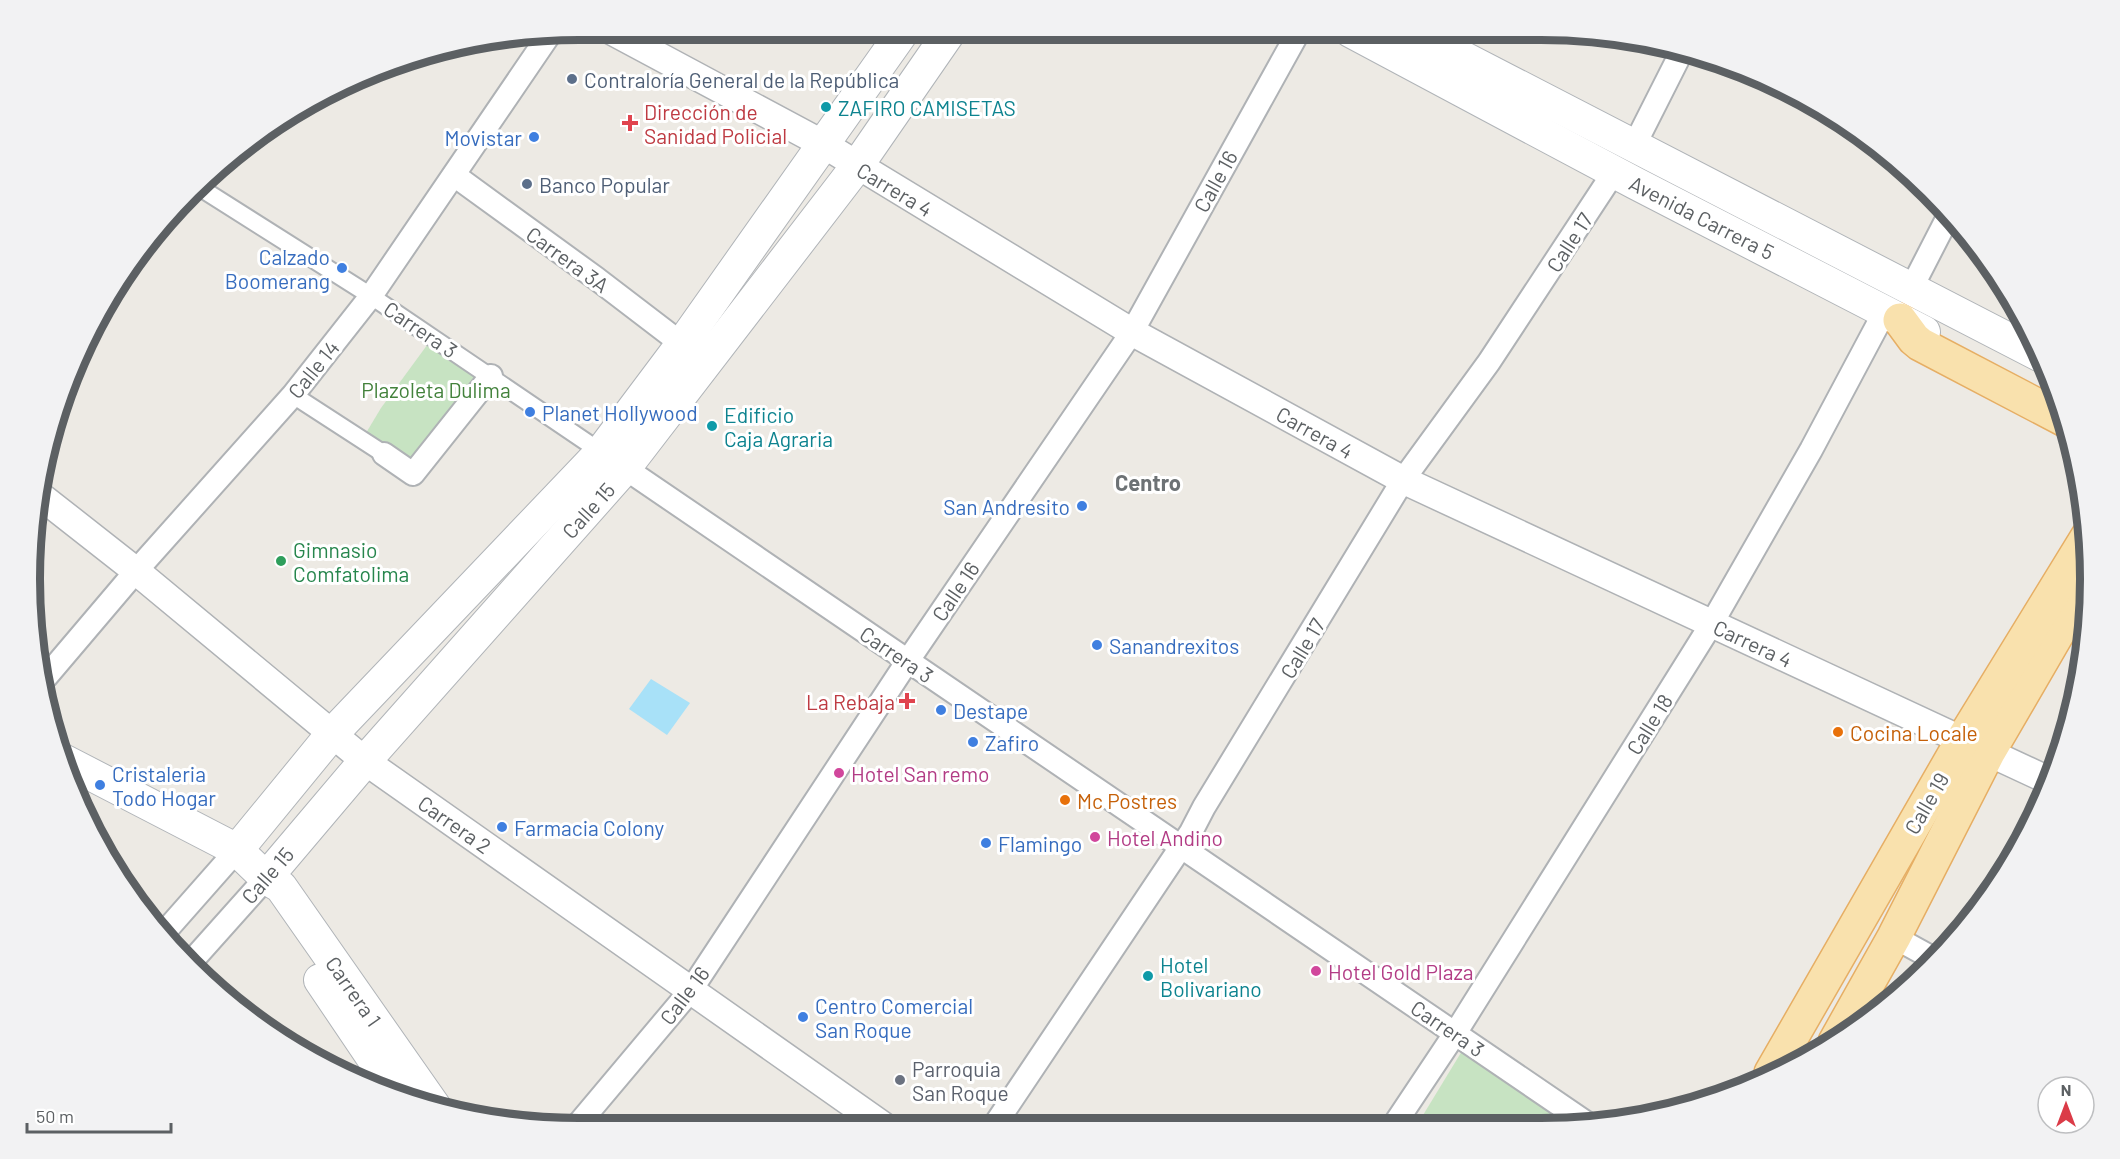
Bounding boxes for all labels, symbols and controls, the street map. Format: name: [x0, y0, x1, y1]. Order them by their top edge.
place label: Contraloría General de la República: [584, 67, 899, 92]
marker: Contraloría General de la República: [565, 72, 579, 86]
place label: ZAFIRO CAMISETAS: [838, 95, 1016, 120]
place label: Dirección de Sanidad Policial: [644, 99, 787, 148]
marker: ZAFIRO CAMISETAS: [819, 100, 833, 114]
marker: Dirección de Sanidad Policial: [621, 114, 639, 132]
place label: Movistar: [445, 125, 522, 150]
marker: Movistar: [527, 130, 541, 144]
street label: Calle 16: [1188, 146, 1242, 216]
street label: Carrera 4: [853, 157, 937, 221]
street label: Avenida Carrera 5: [1625, 170, 1779, 264]
place label: Banco Popular: [539, 172, 670, 197]
marker: Banco Popular: [520, 177, 534, 191]
street label: Calle 17: [1541, 208, 1597, 276]
street label: Carrera 3A: [522, 221, 614, 297]
place label: Calzado Boomerang: [225, 244, 330, 293]
marker: Calzado Boomerang: [335, 261, 349, 275]
street label: Carrera 3: [380, 295, 462, 363]
street label: Calle 14: [282, 335, 344, 403]
park label: Plazoleta Dulima: [361, 377, 511, 402]
place label: Planet Hollywood: [542, 400, 698, 425]
street label: Carrera 4: [1272, 401, 1358, 463]
place label: Edificio Caja Agraria: [724, 402, 833, 451]
marker: Planet Hollywood: [523, 405, 537, 419]
marker: Edificio Caja Agraria: [705, 419, 719, 433]
district label: Centro: [1115, 469, 1181, 495]
street label: Calle 15: [556, 477, 620, 543]
place label: San Andresito: [943, 494, 1070, 519]
marker: San Andresito: [1075, 499, 1089, 513]
place label: Gimnasio Comfatolima: [293, 537, 409, 586]
marker: Gimnasio Comfatolima: [274, 554, 288, 568]
street label: Calle 16: [926, 556, 984, 626]
street label: Calle 17: [1274, 613, 1330, 683]
street label: Carrera 4: [1710, 614, 1796, 672]
street label: Carrera 3: [856, 620, 938, 688]
place label: Sanandrexitos: [1109, 633, 1239, 658]
marker: Sanandrexitos: [1090, 638, 1104, 652]
place label: La Rebaja: [806, 689, 895, 714]
street label: Calle 18: [1621, 689, 1677, 759]
marker: La Rebaja: [900, 694, 914, 708]
place label: Destape: [953, 698, 1028, 723]
marker: Destape: [934, 703, 948, 717]
place label: Cocina Locale: [1850, 720, 1978, 745]
marker: Cocina Locale: [1831, 725, 1845, 739]
place label: Zafiro: [985, 730, 1039, 755]
marker: Zafiro: [966, 735, 980, 749]
place label: Cristaleria Todo Hogar: [112, 761, 216, 810]
place label: Hotel San remo: [851, 761, 989, 786]
marker: Hotel San remo: [832, 766, 846, 780]
street label: Calle 19: [1899, 768, 1953, 838]
marker: Cristaleria Todo Hogar: [93, 778, 107, 792]
place label: Mc Postres: [1077, 788, 1177, 813]
street label: Carrera 2: [414, 790, 496, 858]
marker: Mc Postres: [1058, 793, 1072, 807]
place label: Farmacia Colony: [514, 815, 665, 840]
marker: Farmacia Colony: [495, 820, 509, 834]
place label: Hotel Andino: [1107, 825, 1223, 850]
marker: Hotel Andino: [1088, 830, 1102, 844]
place label: Flamingo: [998, 831, 1082, 856]
marker: Flamingo: [979, 836, 993, 850]
street label: Calle 15: [236, 842, 298, 908]
street label: Carrera 1: [321, 951, 387, 1031]
place label: Hotel Bolivariano: [1160, 952, 1262, 1001]
place label: Hotel Gold Plaza: [1328, 959, 1473, 984]
street label: Calle 16: [654, 961, 714, 1029]
marker: Hotel Gold Plaza: [1309, 964, 1323, 978]
marker: Hotel Bolivariano: [1141, 969, 1155, 983]
place label: Centro Comercial San Roque: [815, 993, 973, 1042]
street label: Carrera 3: [1407, 994, 1489, 1062]
marker: Centro Comercial San Roque: [796, 1010, 810, 1024]
place label: Parroquia San Roque: [912, 1056, 1009, 1105]
marker: Parroquia San Roque: [893, 1073, 907, 1087]
north arrow: [2036, 1075, 2096, 1135]
text: N: [2061, 1080, 2071, 1099]
scale bar: [27, 1096, 171, 1134]
text: 50 m: [36, 1105, 74, 1127]

